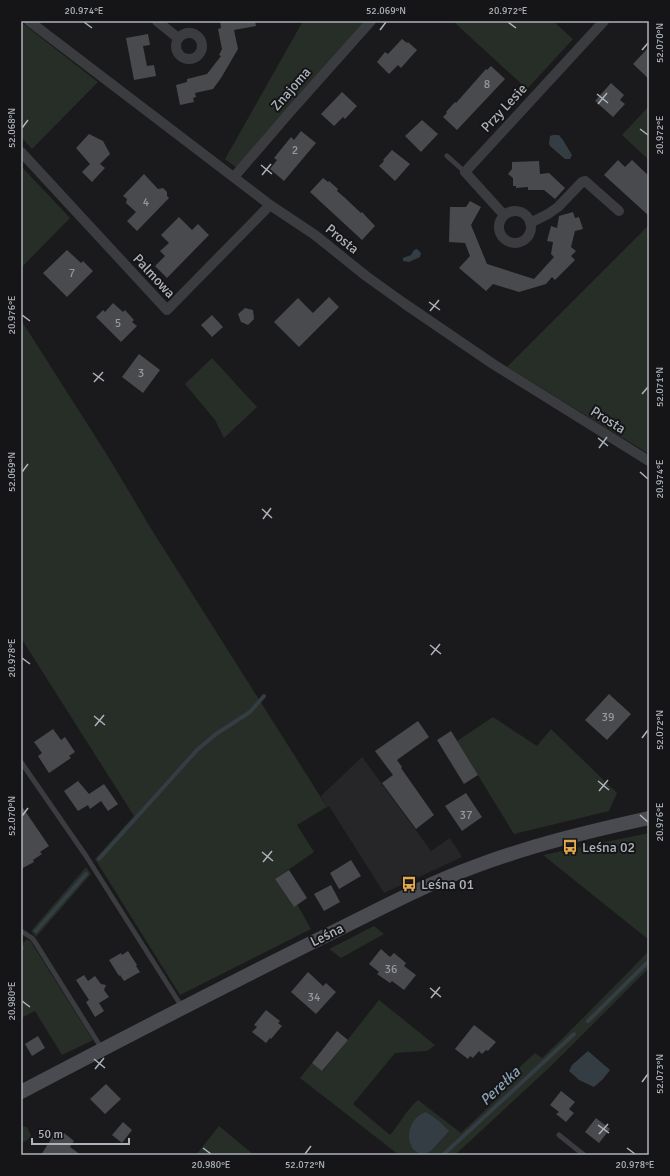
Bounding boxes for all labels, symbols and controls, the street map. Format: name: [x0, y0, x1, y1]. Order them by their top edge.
text: 20.974°E: [65, 5, 104, 17]
text: 52.069°N: [366, 5, 406, 17]
text: 20.972°E: [489, 5, 528, 17]
text: 52.070°N: [654, 23, 666, 63]
street label: Znajoma: [268, 64, 314, 114]
house number: 8: [484, 77, 490, 92]
street label: Przy Lesie: [477, 80, 531, 136]
text: 52.068°N: [6, 108, 18, 148]
text: 20.972°E: [654, 115, 666, 155]
house number: 2: [292, 143, 298, 158]
house number: 4: [143, 195, 150, 210]
street label: Prosta: [322, 220, 362, 258]
street label: Palmowa: [129, 250, 179, 302]
house number: 7: [69, 266, 75, 281]
text: 20.976°E: [6, 295, 18, 335]
house number: 5: [115, 316, 121, 331]
house number: 3: [138, 366, 144, 381]
text: 52.071°N: [654, 367, 666, 407]
street label: Prosta: [587, 403, 629, 437]
text: 52.069°N: [6, 452, 18, 492]
text: 20.974°E: [654, 459, 666, 499]
text: 20.978°E: [6, 638, 18, 678]
house number: 39: [602, 710, 614, 725]
text: 52.072°N: [654, 710, 666, 750]
text: 52.070°N: [6, 796, 18, 836]
text: 20.976°E: [654, 802, 666, 842]
house number: 37: [460, 808, 472, 823]
bus stop icon: Leśna 02: [561, 838, 579, 856]
place label: Leśna 02: [582, 839, 635, 856]
bus stop icon: Leśna 01: [400, 875, 418, 893]
place label: Leśna 01: [421, 876, 474, 893]
street label: Leśna: [308, 920, 346, 950]
house number: 36: [385, 962, 397, 977]
text: 20.980°E: [6, 981, 18, 1021]
house number: 34: [308, 990, 321, 1005]
text: 52.073°N: [654, 1054, 666, 1094]
water label: Perełka: [476, 1063, 524, 1109]
scale bar: [32, 1120, 129, 1146]
text: 50 m: [38, 1127, 63, 1142]
text: 20.980°E: [192, 1159, 231, 1171]
text: 52.072°N: [285, 1159, 325, 1171]
text: 20.978°E: [616, 1159, 655, 1171]

